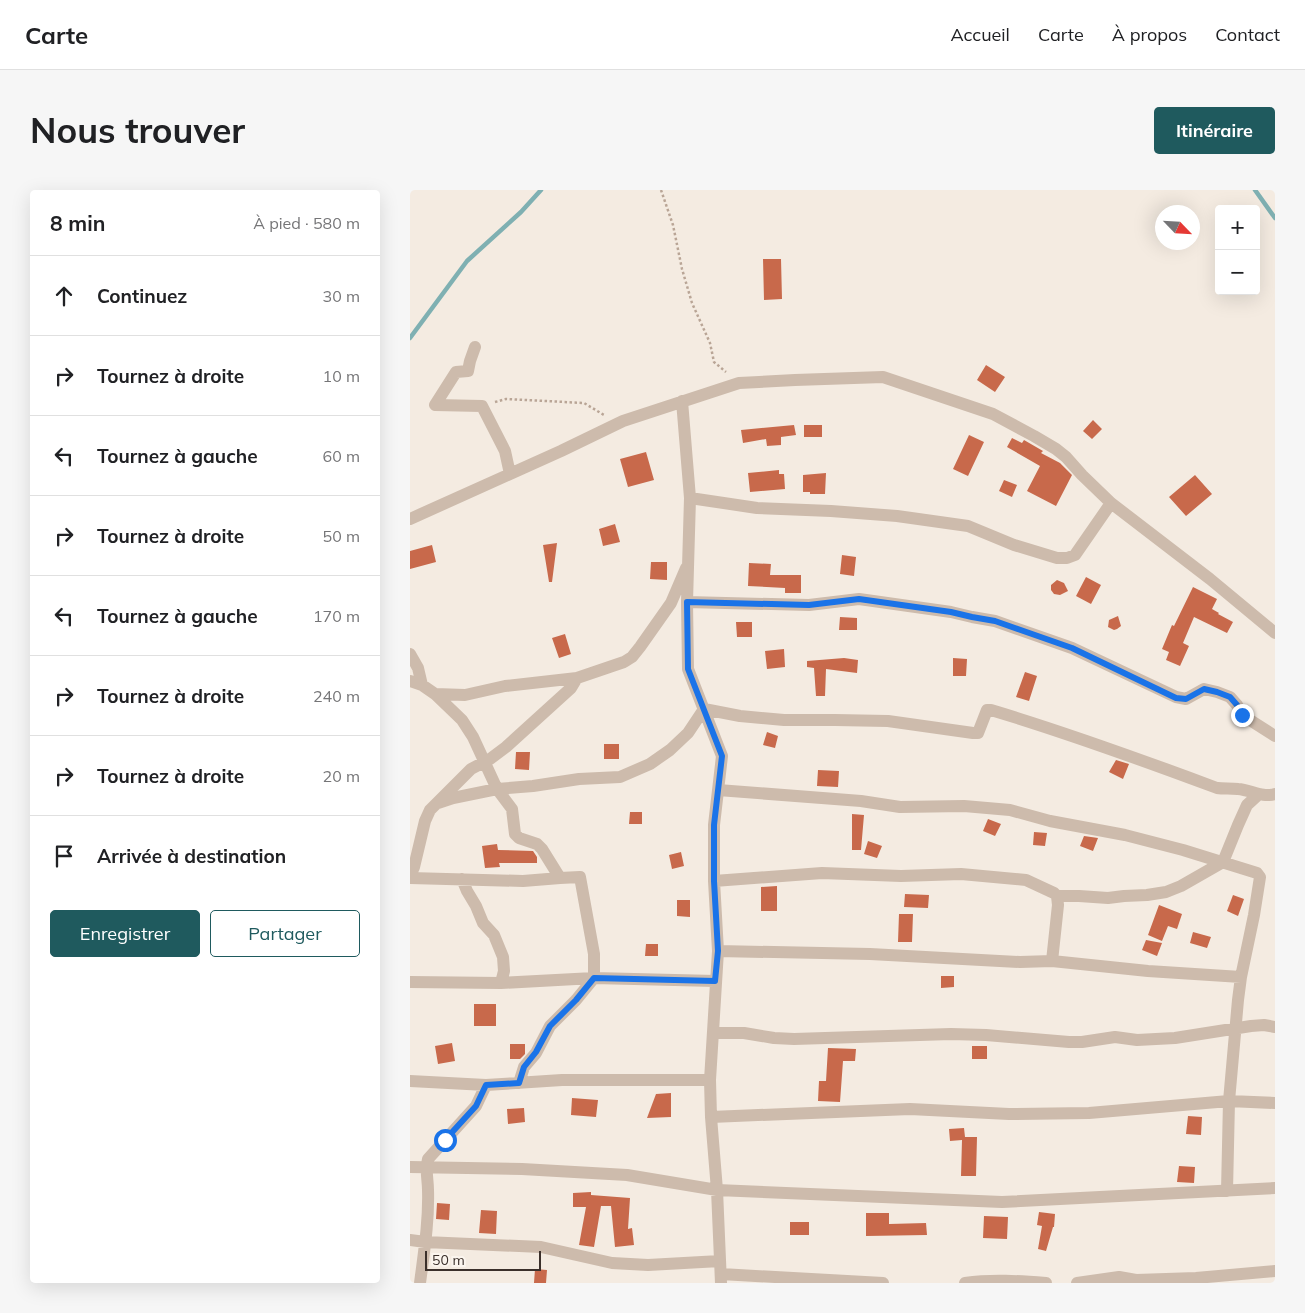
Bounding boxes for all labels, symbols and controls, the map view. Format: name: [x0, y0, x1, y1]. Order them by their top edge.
text: Carte: [25, 20, 88, 50]
text: Accueil: [950, 23, 1010, 46]
text: Carte: [1038, 23, 1084, 46]
text: À propos: [1112, 23, 1187, 46]
text: Contact: [1215, 23, 1280, 46]
button: Itinéraire: [1154, 107, 1275, 154]
text: Nous trouver: [30, 108, 245, 152]
north arrow: [1155, 205, 1200, 250]
map controls: [1215, 205, 1260, 295]
button: +: [1215, 205, 1260, 250]
text: 8 min: [50, 210, 105, 236]
text: À pied · 580 m: [253, 213, 360, 233]
button: −: [1215, 250, 1260, 295]
icon: ahead: [50, 282, 78, 310]
text: Continuez: [97, 284, 187, 308]
text: 30 m: [323, 286, 360, 306]
icon: right: [50, 362, 78, 390]
text: Tournez à droite: [97, 364, 244, 388]
text: 10 m: [323, 366, 360, 386]
icon: left: [50, 442, 78, 470]
text: Tournez à gauche: [97, 444, 258, 468]
text: 60 m: [323, 446, 360, 466]
icon: right: [50, 522, 78, 550]
text: Tournez à droite: [97, 524, 244, 548]
text: 50 m: [323, 526, 360, 546]
icon: left: [50, 602, 78, 630]
text: Tournez à gauche: [97, 604, 258, 628]
text: 170 m: [313, 606, 360, 626]
icon: right: [50, 682, 78, 710]
text: Tournez à droite: [97, 684, 244, 708]
text: 240 m: [313, 686, 360, 706]
route end: [1231, 704, 1254, 727]
icon: right: [50, 762, 78, 790]
text: Tournez à droite: [97, 764, 244, 788]
text: 20 m: [323, 766, 360, 786]
icon: arrive: [50, 842, 78, 870]
text: Arrivée à destination: [97, 844, 286, 868]
button: Enregistrer: [50, 910, 200, 957]
button: Partager: [210, 910, 360, 957]
route start: [434, 1129, 457, 1152]
scale bar: [425, 1248, 541, 1271]
text: 50 m: [432, 1251, 465, 1269]

